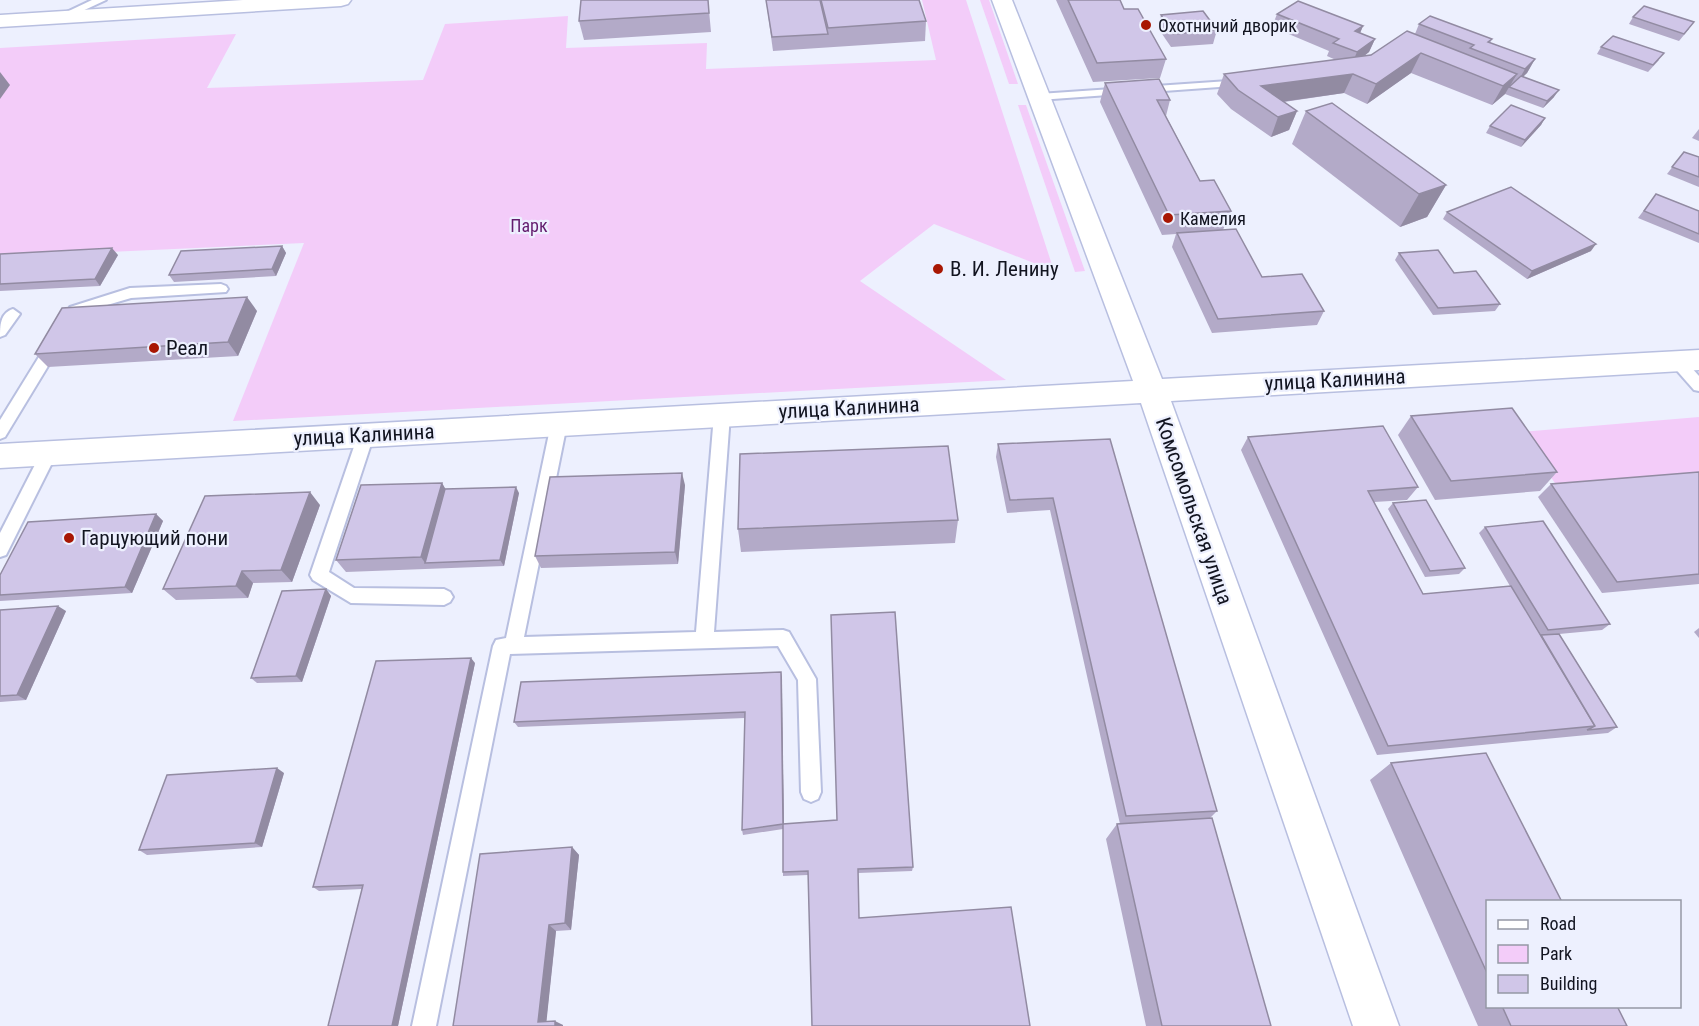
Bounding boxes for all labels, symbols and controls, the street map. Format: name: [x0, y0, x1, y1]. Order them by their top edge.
place label: Охотничий дворик: [1158, 15, 1297, 36]
marker: Охотничий дворик: [1139, 18, 1153, 32]
place label: Камелия: [1180, 208, 1246, 229]
marker: Камелия: [1161, 211, 1175, 225]
park label: Парк: [510, 215, 548, 236]
place label: В. И. Ленину: [950, 257, 1059, 281]
marker: В. И. Ленину: [931, 262, 945, 276]
place label: Реал: [166, 336, 208, 360]
marker: Реал: [147, 341, 161, 355]
street label: улица Калинина: [1264, 364, 1406, 396]
street label: улица Калинина: [778, 392, 920, 424]
street label: Комсомольская улица: [1151, 414, 1237, 608]
street label: улица Калинина: [293, 419, 435, 451]
place label: Гарцующий пони: [81, 526, 228, 550]
marker: Гарцующий пони: [62, 531, 76, 545]
legend: [1486, 900, 1681, 1008]
text: Road: [1540, 913, 1576, 934]
text: Park: [1540, 943, 1572, 964]
text: Building: [1540, 973, 1597, 994]

